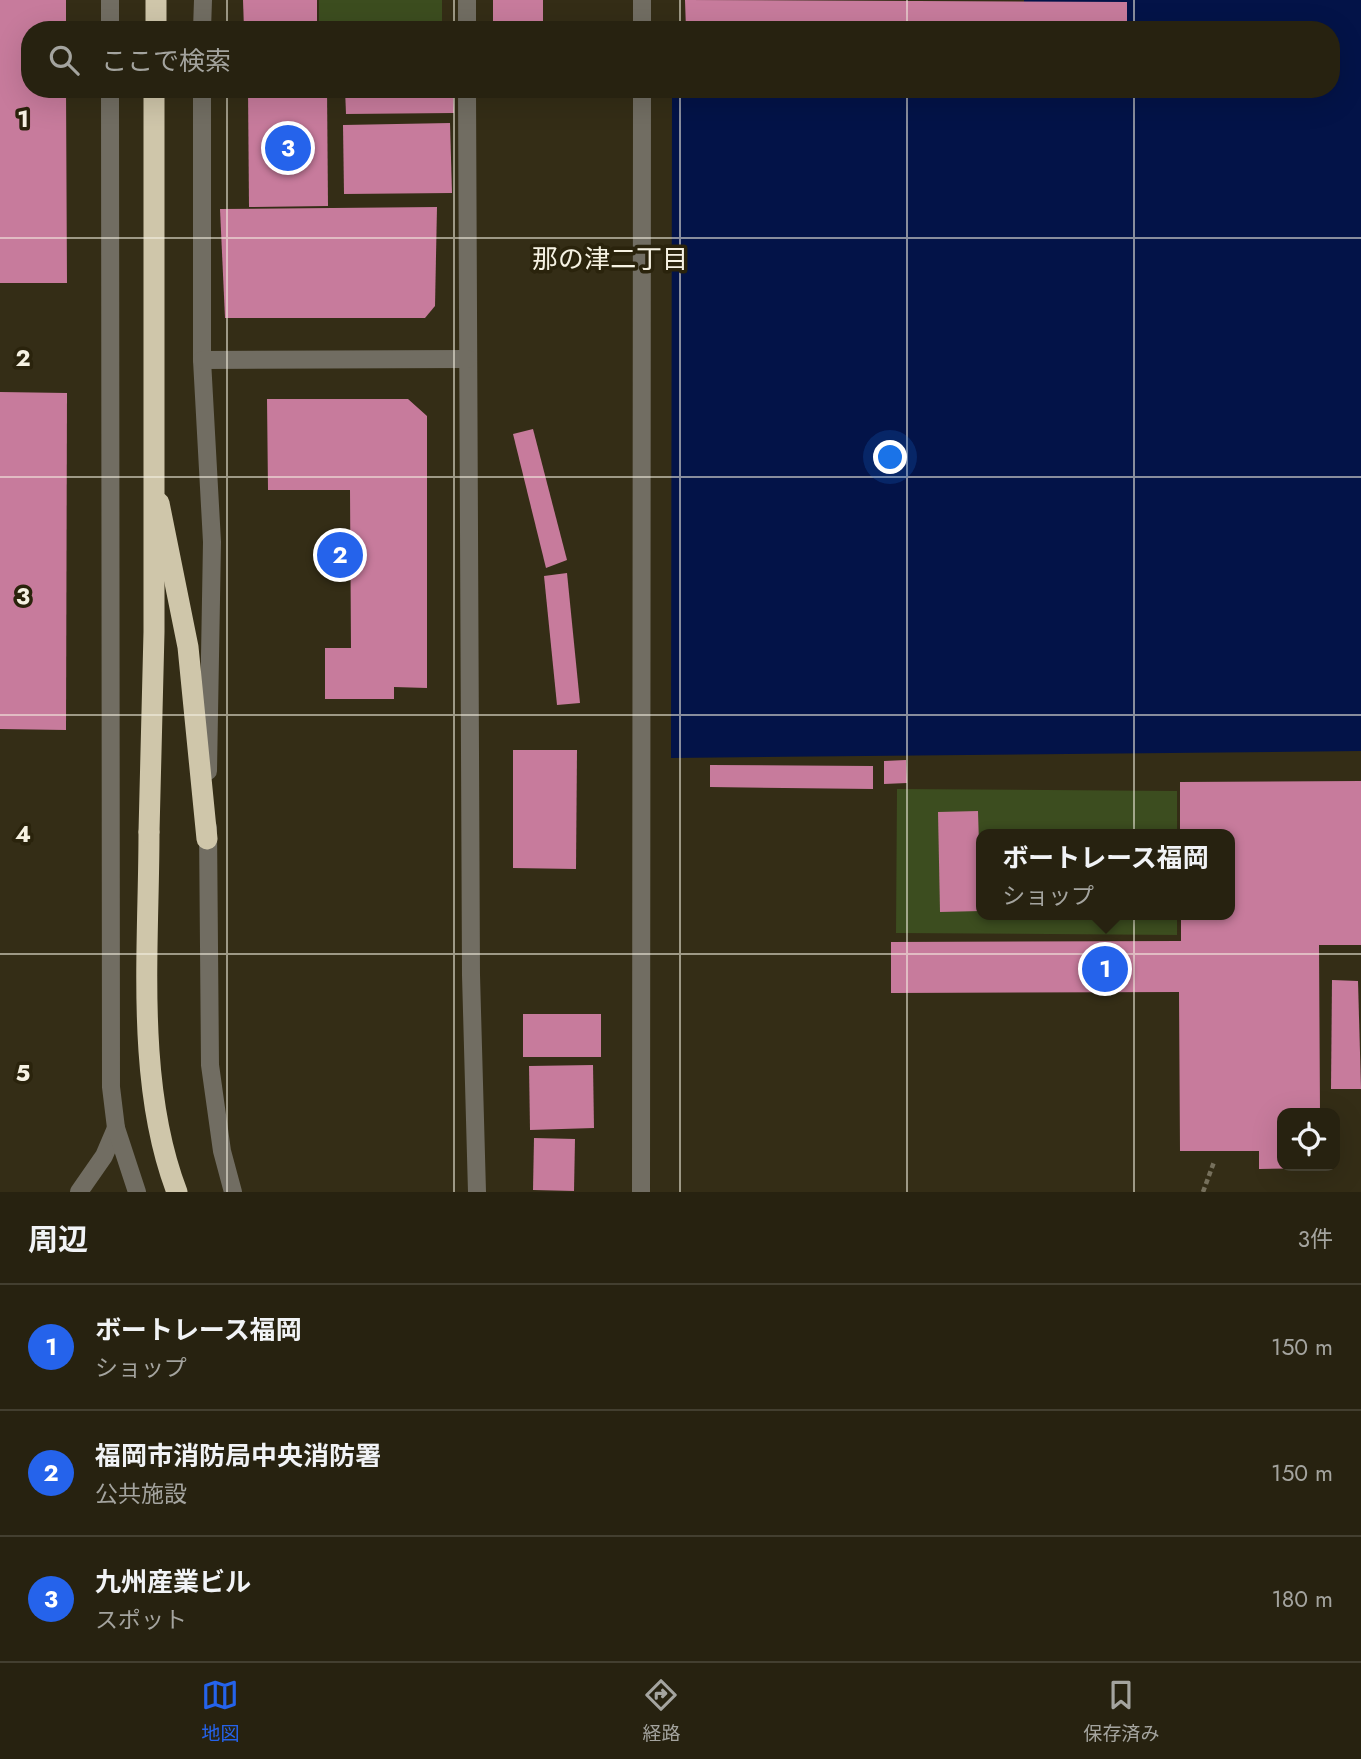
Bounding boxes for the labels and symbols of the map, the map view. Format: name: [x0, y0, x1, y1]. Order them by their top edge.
text: 1: [17, 102, 29, 136]
pin: 3: [265, 122, 311, 174]
district label: 那の津二丁目: [532, 240, 688, 278]
text: 2: [15, 341, 31, 375]
your location: [873, 440, 907, 474]
pin: 2: [317, 529, 363, 581]
text: 3: [16, 579, 30, 613]
text: 4: [15, 817, 31, 851]
pin: 1: [1082, 943, 1128, 995]
text: 5: [16, 1056, 30, 1090]

